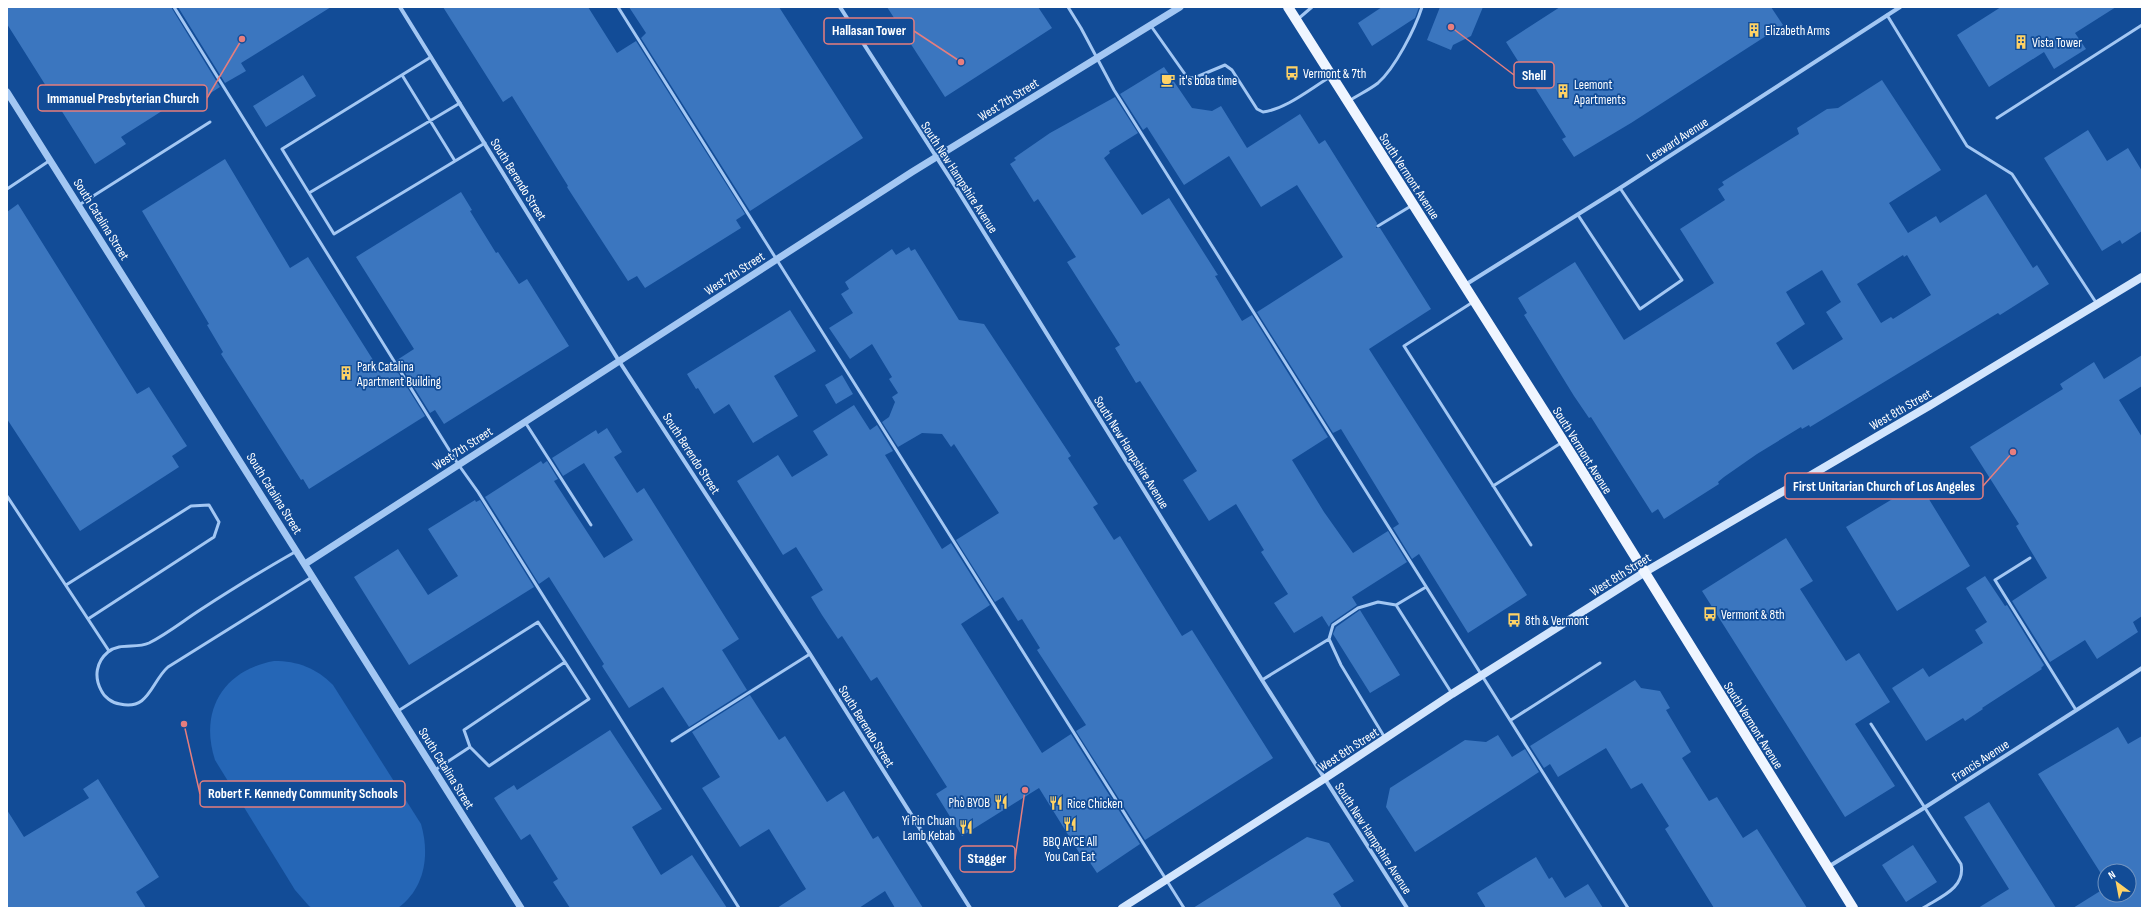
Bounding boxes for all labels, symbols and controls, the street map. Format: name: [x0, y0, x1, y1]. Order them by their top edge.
callout: Hallasan Tower: [824, 18, 914, 44]
text: Hallasan Tower: [832, 22, 907, 39]
building icon: Elizabeth Arms: [1746, 22, 1762, 38]
place label: Elizabeth Arms: [1765, 23, 1830, 39]
building icon: Vista Tower: [2013, 34, 2029, 50]
place label: Vista Tower: [2032, 35, 2082, 51]
callout: Shell: [1514, 62, 1554, 88]
bus stop icon: Vermont & 7th: [1284, 65, 1300, 81]
place label: Vermont & 7th: [1303, 66, 1366, 82]
text: Shell: [1522, 67, 1546, 84]
cafe icon: it's boba time: [1160, 72, 1176, 88]
place label: it's boba time: [1179, 73, 1237, 89]
street label: West 7th Street: [975, 75, 1042, 125]
place label: Leemont Apartments: [1573, 77, 1626, 108]
building icon: Leemont Apartments: [1555, 83, 1571, 99]
callout: Immanuel Presbyterian Church: [38, 85, 207, 111]
text: Immanuel Presbyterian Church: [47, 90, 199, 107]
street label: Leeward Avenue: [1644, 114, 1711, 166]
street label: South New Hampshire Avenue: [917, 119, 1001, 236]
street label: South Vermont Avenue: [1375, 130, 1443, 223]
street label: South Berendo Street: [487, 136, 550, 223]
street label: South Catalina Street: [70, 176, 133, 263]
street label: West 7th Street: [701, 248, 768, 299]
place label: Park Catalina Apartment Building: [356, 359, 441, 390]
building icon: Park Catalina Apartment Building: [338, 365, 354, 381]
street label: West 8th Street: [1867, 386, 1934, 434]
street label: South New Hampshire Avenue: [1090, 393, 1172, 512]
street label: South Vermont Avenue: [1549, 404, 1615, 497]
street label: South Berendo Street: [659, 410, 723, 497]
street label: West 7th Street: [429, 423, 496, 474]
street label: South Catalina Street: [243, 450, 306, 537]
callout: First Unitarian Church of Los Angeles: [1785, 473, 1983, 499]
text: First Unitarian Church of Los Angeles: [1793, 478, 1975, 495]
street label: West 8th Street: [1587, 550, 1654, 600]
bus stop icon: Vermont & 8th: [1702, 606, 1718, 622]
place label: Vermont & 8th: [1721, 607, 1785, 623]
bus stop icon: 8th & Vermont: [1506, 612, 1522, 628]
place label: 8th & Vermont: [1525, 613, 1589, 629]
street label: South Vermont Avenue: [1720, 679, 1786, 772]
street label: South Berendo Street: [835, 683, 898, 770]
street label: West 8th Street: [1315, 724, 1382, 775]
street label: South Catalina Street: [415, 725, 478, 812]
street label: Francis Avenue: [1949, 736, 2012, 785]
street label: South New Hampshire Avenue: [1331, 780, 1415, 897]
callout: Robert F. Kennedy Community Schools: [200, 781, 405, 807]
text: Robert F. Kennedy Community Schools: [208, 785, 398, 802]
restaurant icon: Phò BYOB: [993, 794, 1009, 810]
place label: Phò BYOB: [948, 795, 990, 811]
restaurant icon: Rice Chicken: [1048, 795, 1064, 811]
place label: Rice Chicken: [1067, 796, 1123, 812]
place label: Yi Pin Chuan Lamb Kebab: [902, 813, 955, 844]
restaurant icon: BBQ AYCE All You Can Eat: [1062, 816, 1078, 832]
restaurant icon: Yi Pin Chuan Lamb Kebab: [958, 819, 974, 835]
place label: BBQ AYCE All You Can Eat: [1043, 834, 1097, 865]
callout: Stagger: [960, 846, 1015, 872]
text: Stagger: [968, 850, 1007, 867]
north arrow: [2097, 863, 2137, 903]
text: N: [2106, 868, 2118, 882]

